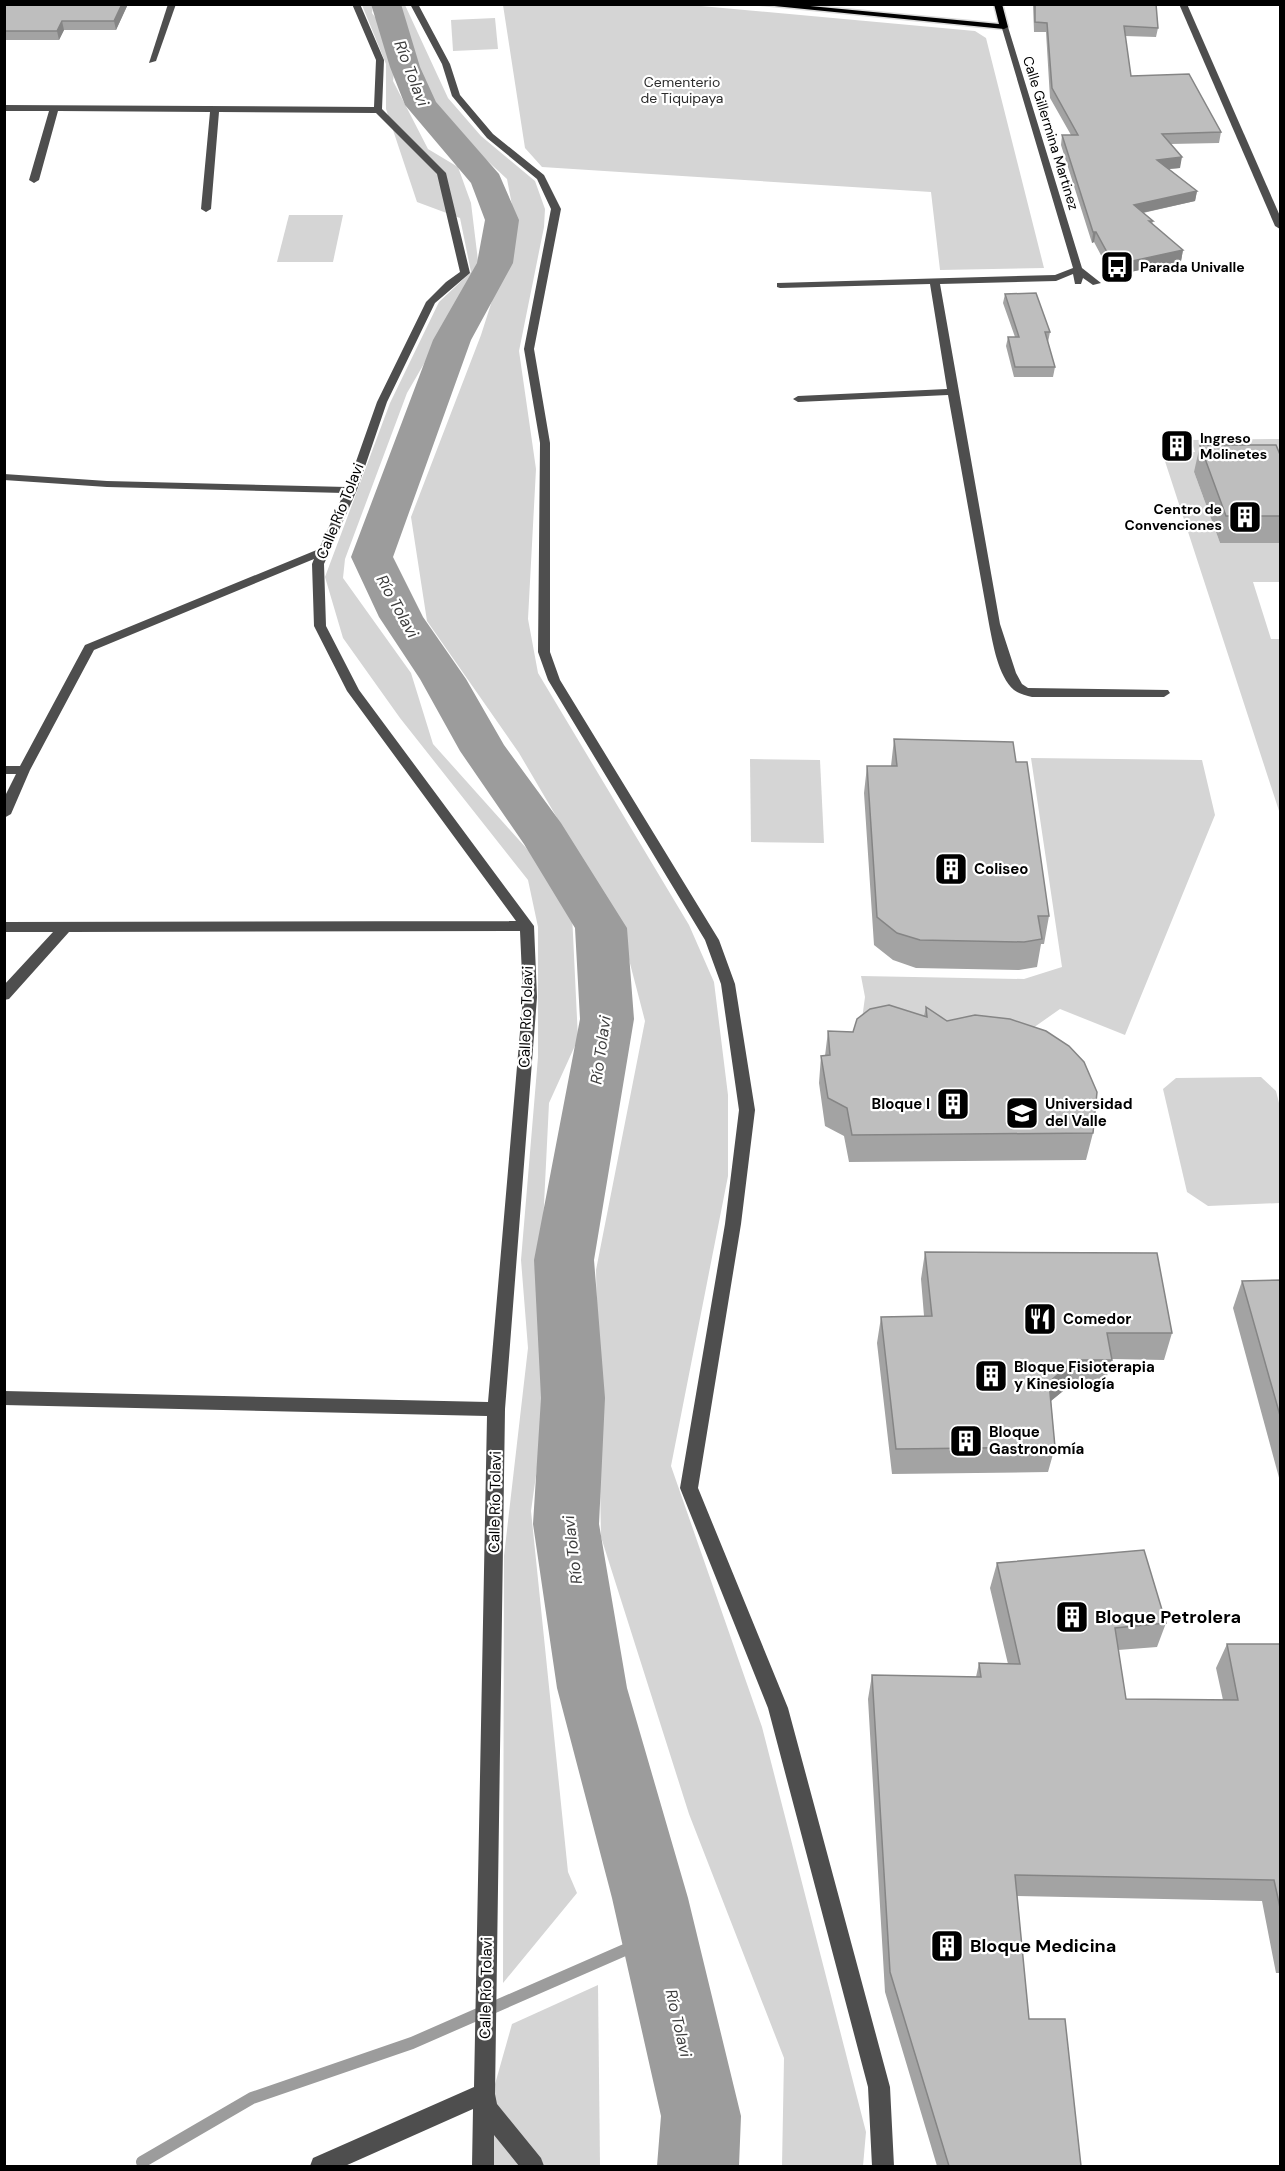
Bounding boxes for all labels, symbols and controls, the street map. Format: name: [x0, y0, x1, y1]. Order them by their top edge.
water label: Río Tolavi: [389, 37, 434, 110]
street label: Calle Gillermina Martinez: [1019, 54, 1083, 212]
park label: Cementerio de Tiquipaya: [641, 73, 723, 107]
bus stop icon: Parada Univalle: [1099, 249, 1135, 285]
place label: Parada Univalle: [1140, 258, 1245, 276]
building icon: Ingreso Molinetes: [1159, 428, 1195, 464]
place label: Ingreso Molinetes: [1200, 429, 1267, 463]
street label: Calle Río Tolavi: [312, 460, 368, 562]
building icon: Centro de Convenciones: [1227, 499, 1263, 535]
place label: Centro de Convenciones: [1125, 500, 1222, 534]
water label: Río Tolavi: [372, 571, 424, 643]
building icon: Coliseo: [933, 851, 969, 887]
place label: Coliseo: [974, 859, 1029, 879]
street label: Calle Río Tolavi: [514, 966, 538, 1068]
water label: Río Tolavi: [585, 1013, 616, 1086]
building icon: Bloque I: [935, 1086, 971, 1122]
place label: Bloque I: [872, 1094, 930, 1114]
place label: Universidad del Valle: [1045, 1094, 1132, 1131]
school or university icon: Universidad del Valle: [1004, 1095, 1040, 1131]
restaurant icon: Comedor: [1022, 1301, 1058, 1337]
place label: Comedor: [1063, 1309, 1131, 1329]
place label: Bloque Fisioterapia y Kinesiología: [1014, 1357, 1155, 1394]
building icon: Bloque Fisioterapia y Kinesiología: [973, 1358, 1009, 1394]
place label: Bloque Gastronomía: [989, 1422, 1084, 1459]
building icon: Bloque Gastronomía: [948, 1423, 984, 1459]
street label: Calle Río Tolavi: [484, 1451, 506, 1553]
water label: Río Tolavi: [558, 1513, 587, 1585]
building icon: Bloque Petrolera: [1054, 1599, 1090, 1635]
place label: Bloque Petrolera: [1095, 1605, 1241, 1629]
building icon: Bloque Medicina: [929, 1928, 965, 1964]
place label: Bloque Medicina: [970, 1934, 1116, 1958]
street label: Calle Río Tolavi: [475, 1937, 497, 2039]
water label: Río Tolavi: [661, 1987, 697, 2060]

